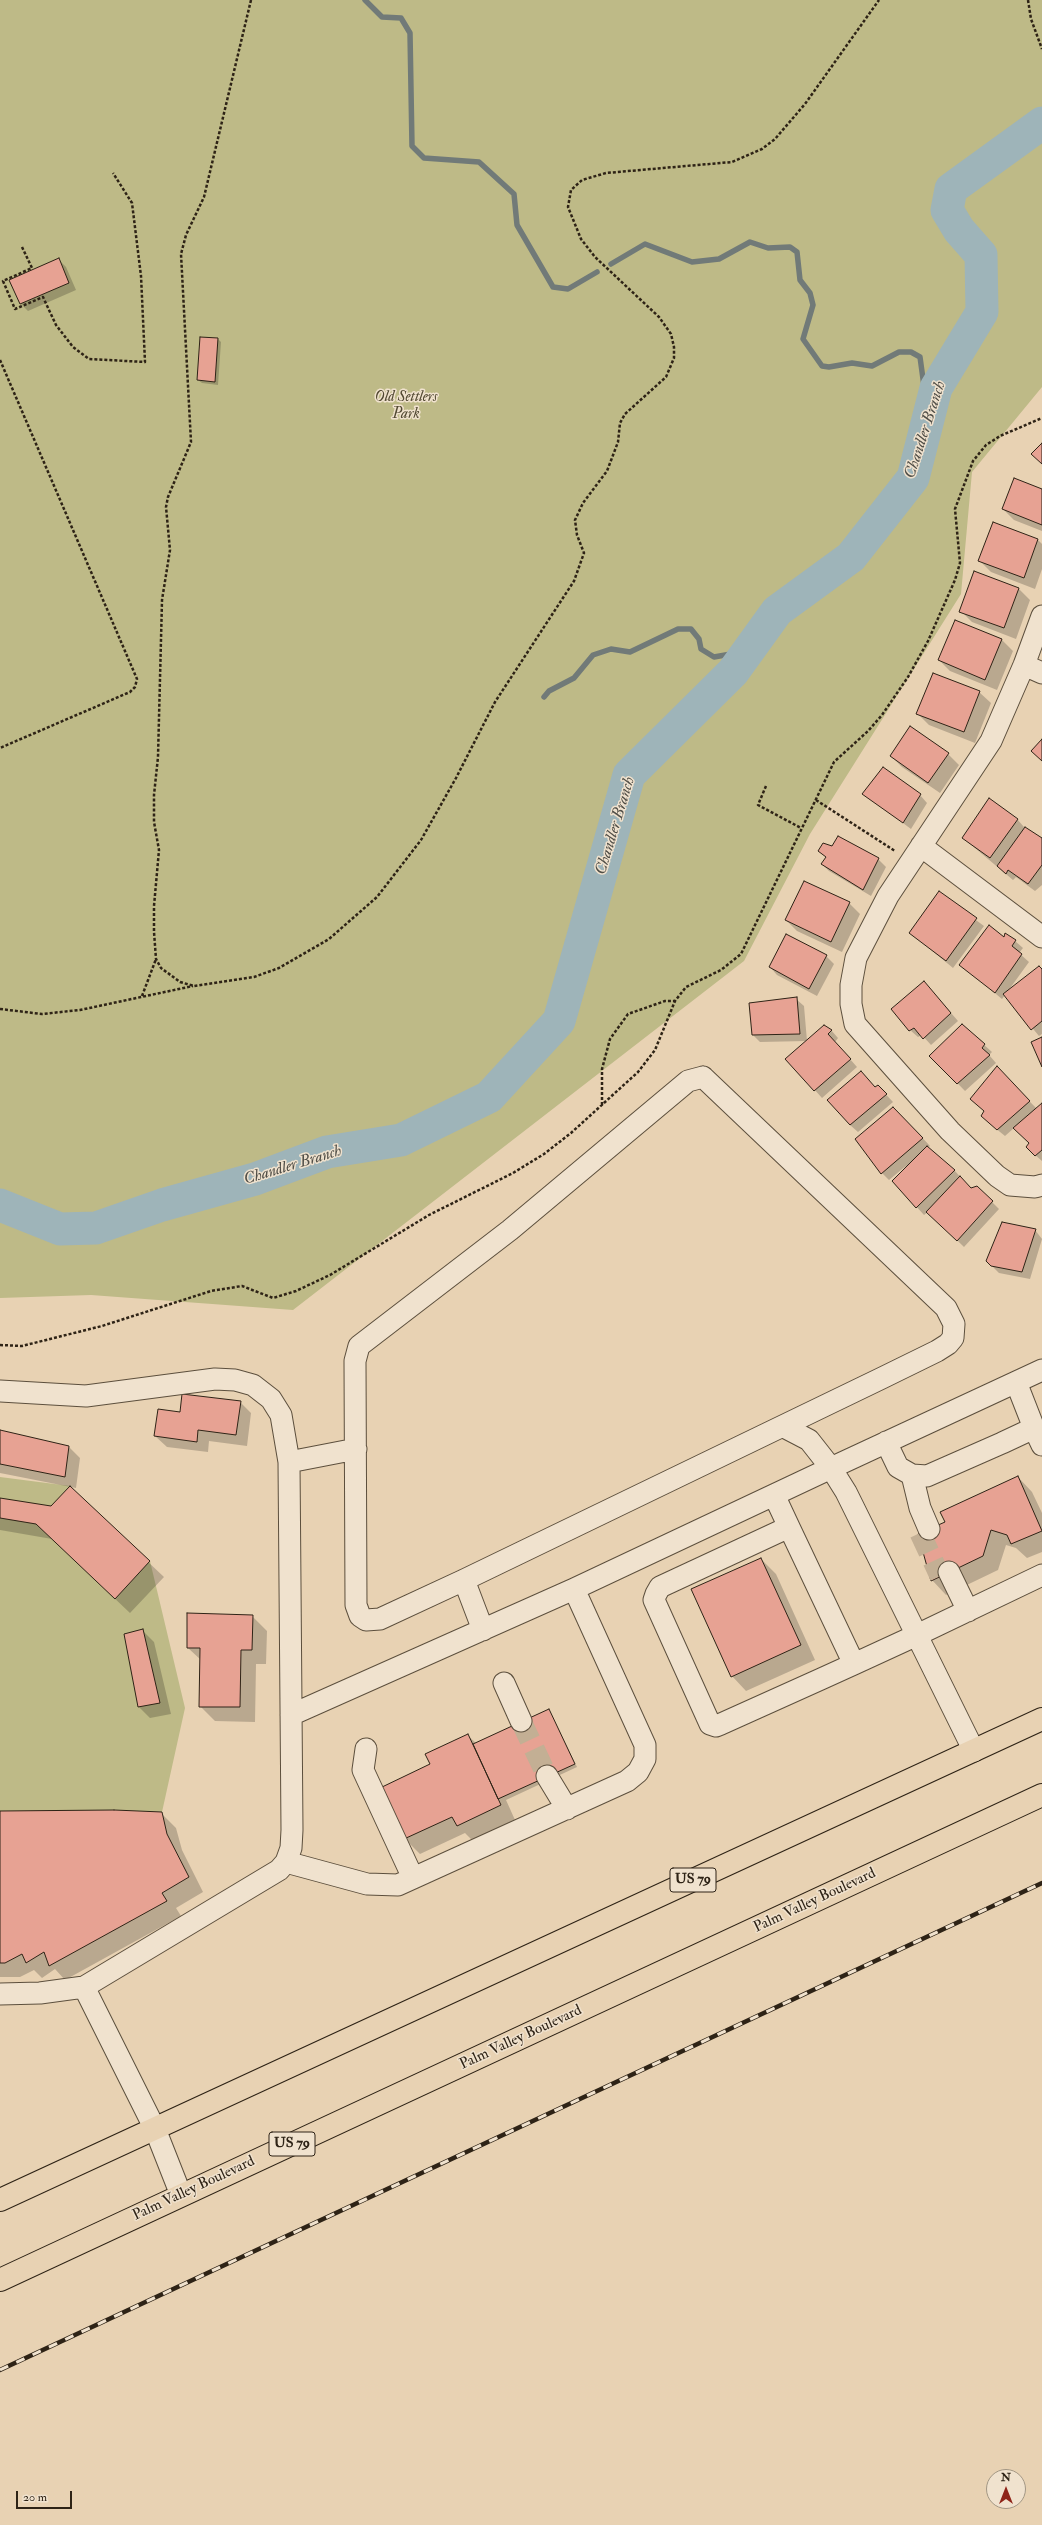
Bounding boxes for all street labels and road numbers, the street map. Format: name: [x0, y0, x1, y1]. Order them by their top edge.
street label: Palm Valley Boulevard: [751, 1865, 879, 1937]
road number: US 79: [670, 1868, 716, 1892]
street label: Palm Valley Boulevard: [457, 2002, 585, 2074]
road number: US 79: [269, 2132, 315, 2156]
street label: Palm Valley Boulevard: [130, 2153, 258, 2225]

